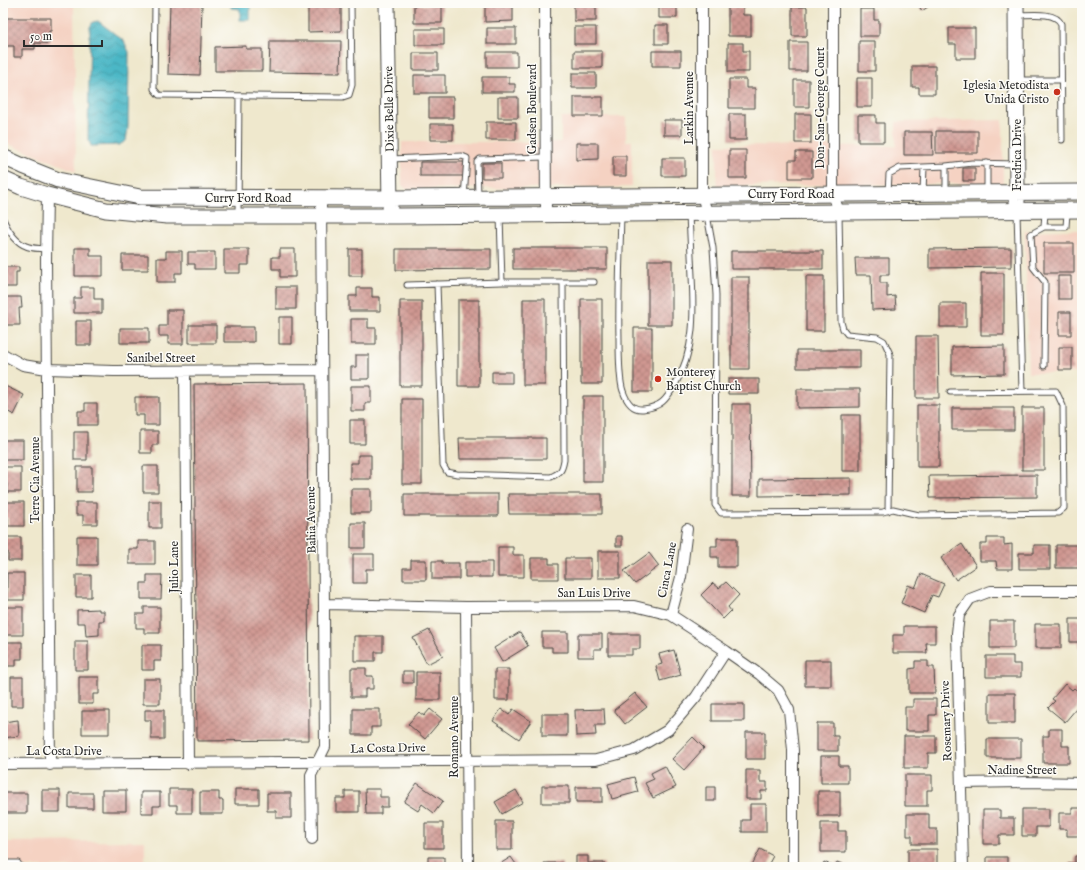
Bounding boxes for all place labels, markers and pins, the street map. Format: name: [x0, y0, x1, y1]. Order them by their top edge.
place label: Iglesia Metodista Unida Cristo: [963, 78, 1050, 107]
marker: Iglesia Metodista Unida Cristo: [1052, 87, 1062, 97]
place label: Monterey Baptist Church: [666, 365, 742, 395]
marker: Monterey Baptist Church: [653, 374, 663, 384]

